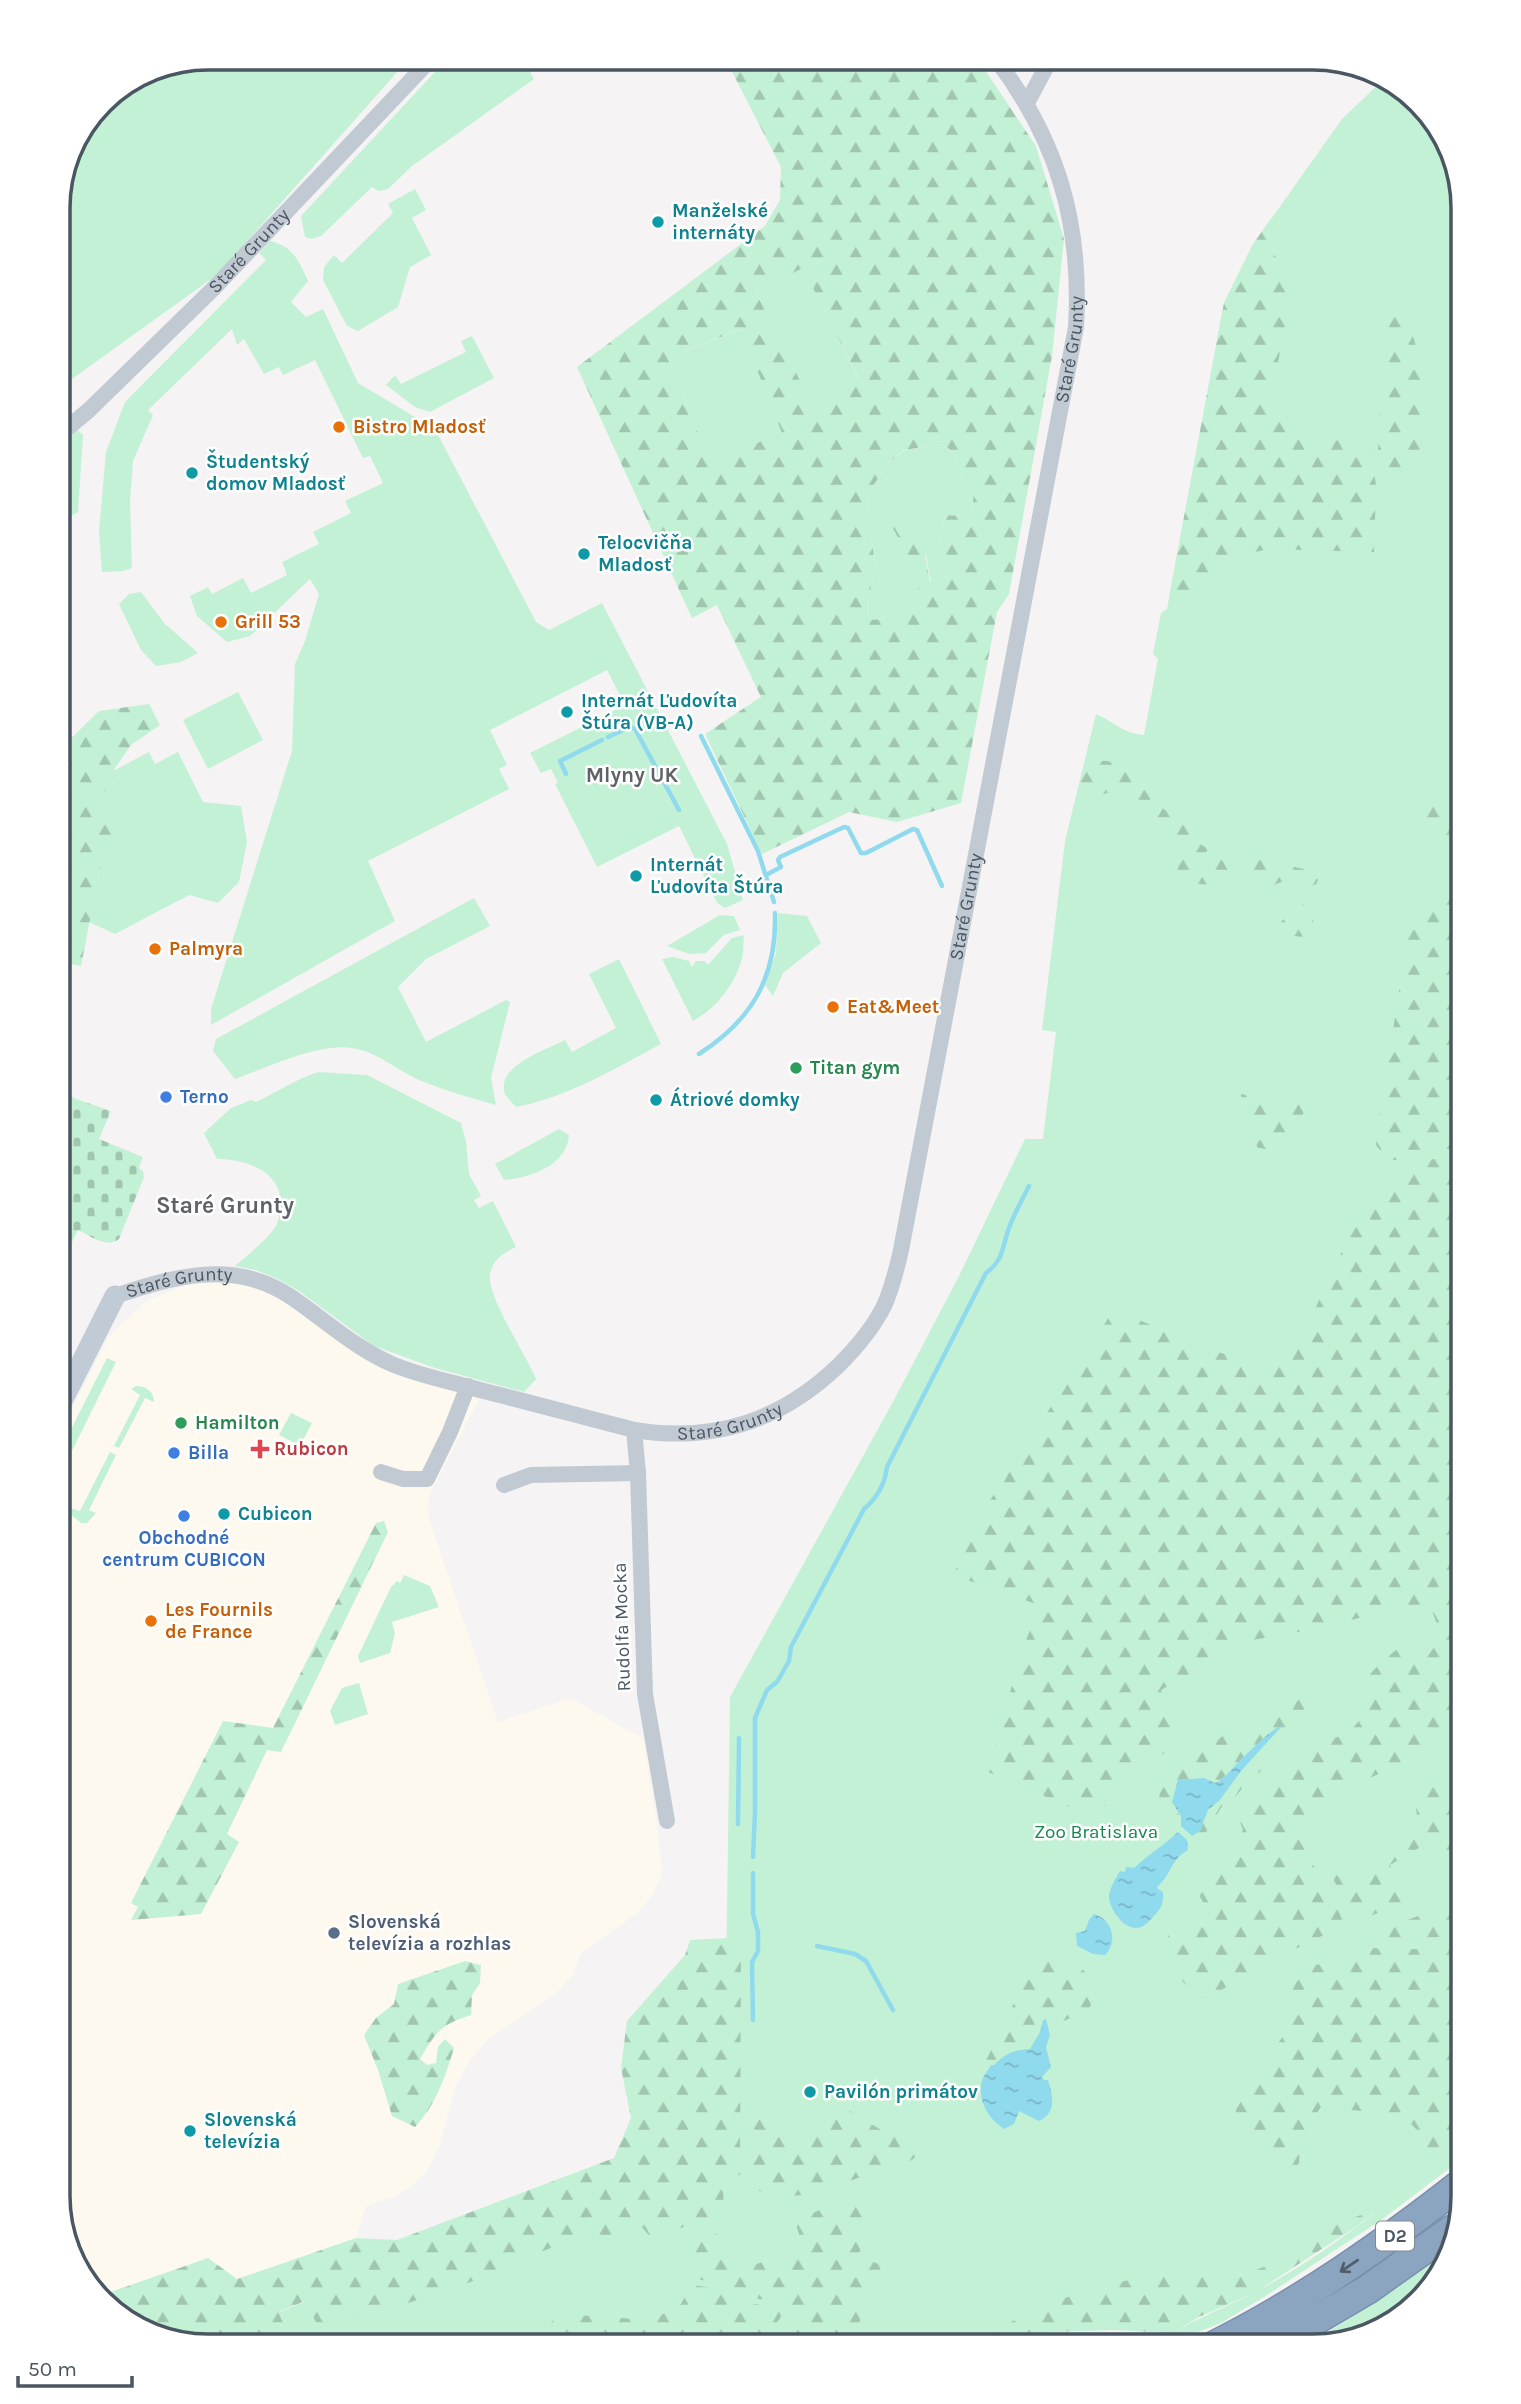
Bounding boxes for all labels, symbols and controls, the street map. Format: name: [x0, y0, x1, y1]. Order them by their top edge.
place label: Manželské internáty: [672, 200, 768, 244]
street label: Staré Grunty: [204, 204, 294, 298]
marker: Manželské internáty: [650, 214, 666, 230]
street label: Staré Grunty: [1051, 296, 1088, 405]
place label: Bistro Mladosť: [353, 416, 486, 438]
marker: Bistro Mladosť: [331, 419, 347, 435]
place label: Študentský domov Mladosť: [206, 448, 346, 495]
marker: Študentský domov Mladosť: [184, 465, 200, 481]
place label: Telocvičňa Mladosť: [598, 532, 692, 576]
marker: Telocvičňa Mladosť: [576, 546, 592, 562]
place label: Grill 53: [235, 611, 301, 633]
marker: Grill 53: [213, 614, 229, 630]
place label: Internát Ľudovíta Štúra (VB-A): [581, 690, 737, 734]
marker: Internát Ľudovíta Štúra (VB-A): [559, 704, 575, 720]
district label: Mlyny UK: [586, 763, 679, 787]
street label: Staré Grunty: [945, 851, 987, 962]
place label: Internát Ľudovíta Štúra: [650, 854, 783, 898]
marker: Internát Ľudovíta Štúra: [628, 868, 644, 884]
place label: Palmyra: [169, 938, 243, 960]
marker: Palmyra: [147, 941, 163, 957]
place label: Eat&Meet: [847, 996, 939, 1018]
marker: Eat&Meet: [825, 999, 841, 1015]
place label: Titan gym: [810, 1057, 900, 1079]
marker: Titan gym: [788, 1060, 804, 1076]
place label: Terno: [180, 1086, 229, 1108]
place label: Átriové domky: [670, 1086, 800, 1111]
marker: Terno: [158, 1089, 174, 1105]
marker: Átriové domky: [648, 1092, 664, 1108]
district label: Staré Grunty: [156, 1192, 295, 1219]
street label: Staré Grunty: [123, 1263, 233, 1303]
street label: Staré Grunty: [677, 1398, 786, 1445]
place label: Hamilton: [195, 1412, 280, 1434]
marker: Hamilton: [173, 1415, 189, 1431]
place label: Rubicon: [274, 1438, 349, 1460]
marker: Rubicon: [252, 1441, 268, 1457]
place label: Billa: [188, 1442, 229, 1464]
marker: Billa: [166, 1445, 182, 1461]
place label: Cubicon: [238, 1503, 313, 1525]
marker: Cubicon: [216, 1506, 232, 1522]
marker: Obchodné centrum CUBICON: [176, 1508, 192, 1524]
place label: Obchodné centrum CUBICON: [102, 1527, 266, 1571]
street label: Rudolfa Mocka: [609, 1562, 635, 1692]
place label: Les Fournils de France: [165, 1599, 273, 1643]
marker: Les Fournils de France: [143, 1613, 159, 1629]
park label: Zoo Bratislava: [1034, 1821, 1158, 1843]
place label: Slovenská televízia a rozhlas: [348, 1911, 511, 1955]
marker: Slovenská televízia a rozhlas: [326, 1925, 342, 1941]
place label: Pavilón primátov: [824, 2081, 978, 2103]
marker: Pavilón primátov: [802, 2084, 818, 2100]
place label: Slovenská televízia: [204, 2109, 297, 2153]
marker: Slovenská televízia: [182, 2123, 198, 2139]
road number: D2: [1376, 2222, 1414, 2250]
one-way arrow: [1340, 2259, 1359, 2273]
scale bar: [18, 2344, 131, 2388]
text: 50 m: [28, 2357, 77, 2381]

